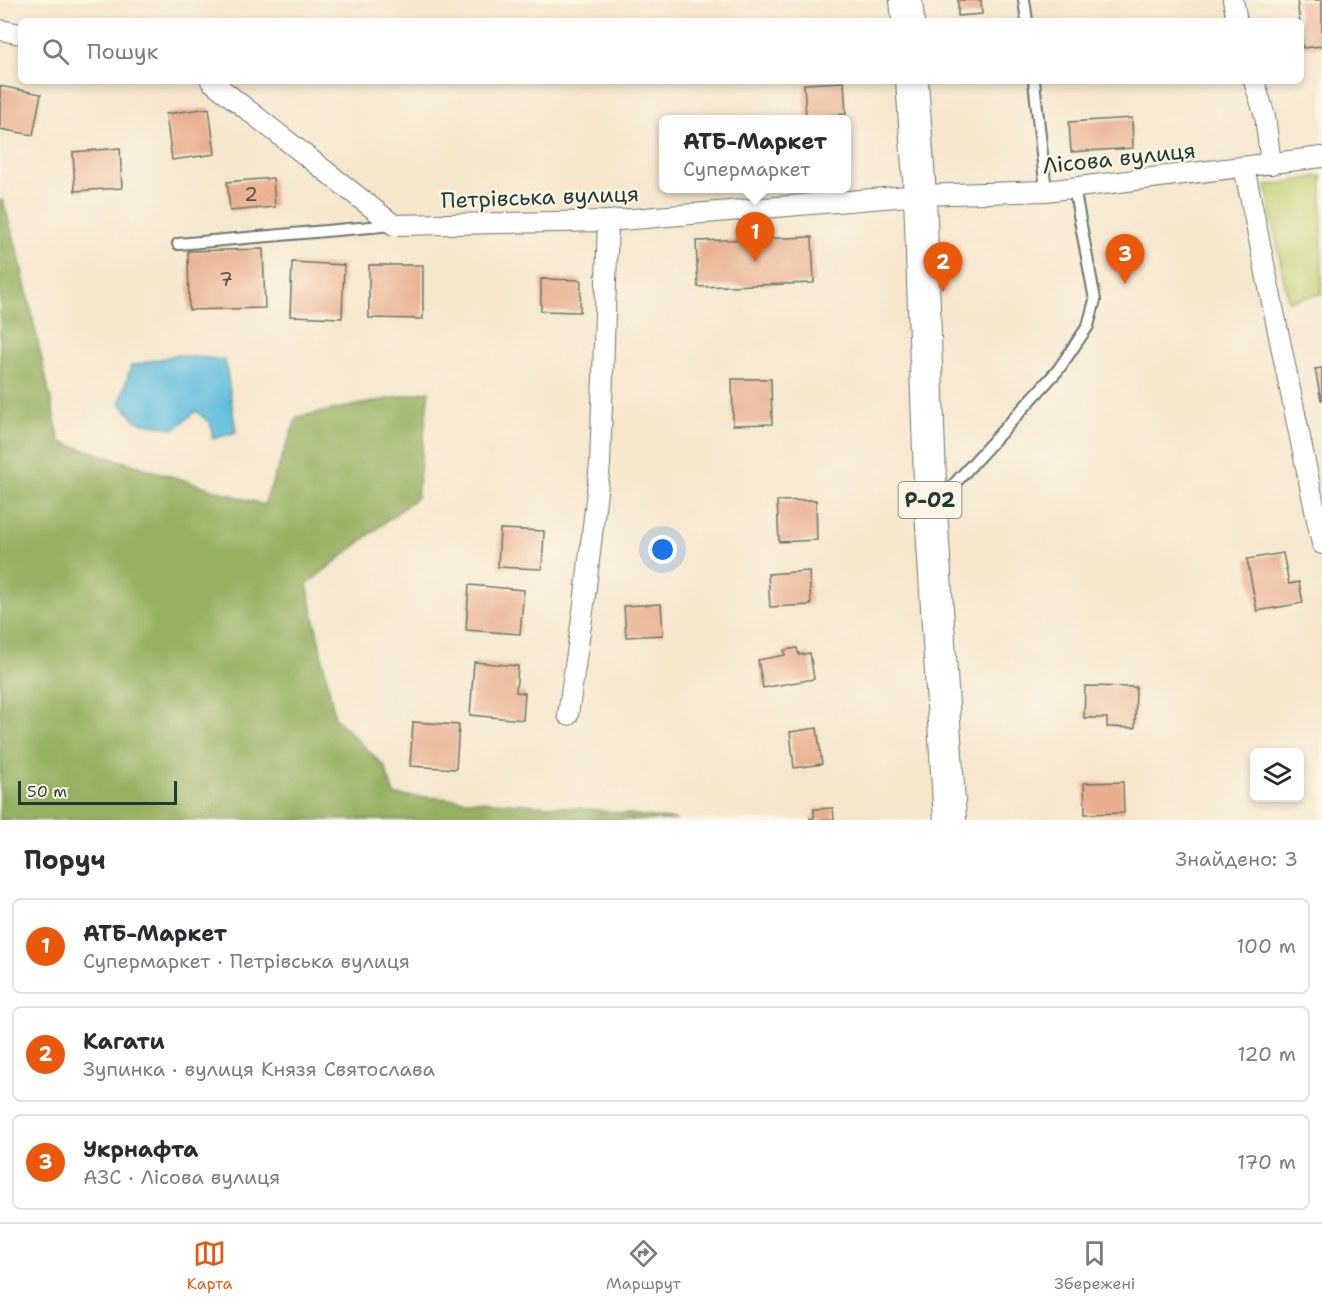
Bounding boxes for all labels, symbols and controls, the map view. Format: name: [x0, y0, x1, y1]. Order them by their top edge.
search box: [18, 18, 1304, 84]
icon: search: [39, 35, 72, 68]
text: Пошук: [87, 37, 158, 66]
popup: [659, 115, 851, 193]
text: АТБ-Маркет: [683, 127, 827, 156]
street label: Лісова вулиця: [1041, 136, 1197, 180]
text: Супермаркет: [683, 156, 811, 182]
street label: Петрівська вулиця: [440, 179, 640, 215]
house number: 2: [244, 181, 258, 207]
pin: 1: [736, 212, 774, 262]
pin: 3: [1106, 234, 1144, 284]
pin: 2: [924, 242, 962, 292]
house number: 7: [219, 266, 233, 292]
road number: Р-02: [898, 482, 962, 518]
your location: [648, 535, 677, 564]
map controls: [1250, 748, 1304, 802]
button: layers: [1250, 748, 1304, 802]
scale bar: [18, 778, 177, 806]
text: 50 m: [27, 781, 67, 802]
text: Поруч: [24, 842, 106, 877]
text: Знайдено: 3: [1175, 846, 1298, 872]
text: АТБ-Маркет: [83, 919, 227, 948]
text: 1: [41, 933, 50, 959]
text: 100 m: [1236, 933, 1296, 959]
text: Супермаркет · Петрівська вулиця: [83, 948, 410, 974]
text: Кагати: [83, 1027, 165, 1056]
text: 2: [39, 1041, 53, 1067]
text: 120 m: [1237, 1041, 1296, 1067]
text: Зупинка · вулиця Князя Святослава: [83, 1056, 435, 1082]
text: Укрнафта: [83, 1135, 198, 1164]
text: 3: [39, 1149, 53, 1175]
text: 170 m: [1237, 1149, 1296, 1175]
text: АЗС · Лісова вулиця: [83, 1164, 280, 1190]
tab: Карта: [187, 1237, 233, 1294]
tab: Маршрут: [606, 1237, 681, 1294]
tab: Збережені: [1054, 1237, 1135, 1294]

